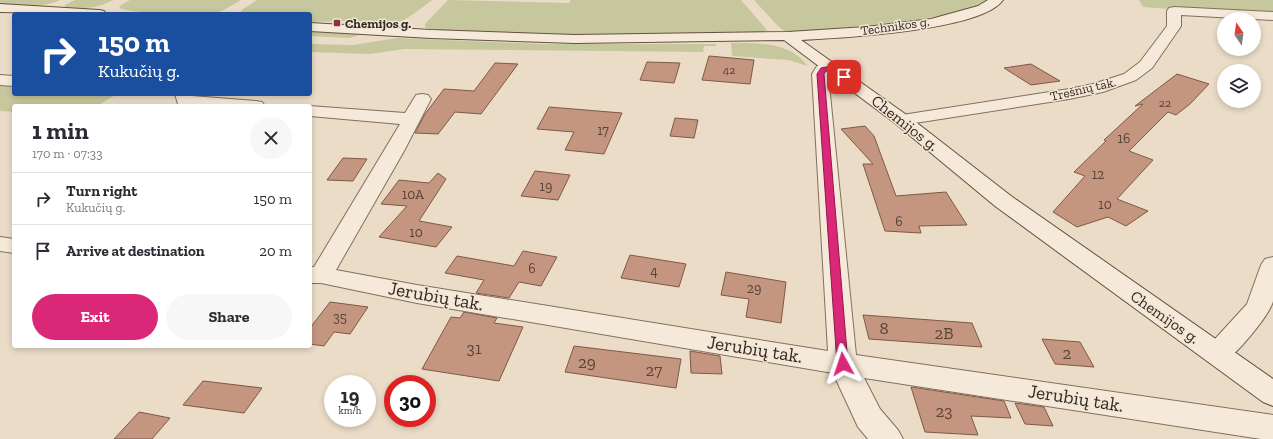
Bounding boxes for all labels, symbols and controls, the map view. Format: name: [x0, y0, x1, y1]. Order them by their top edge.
north arrow: [1217, 12, 1261, 56]
map controls: [1217, 12, 1261, 108]
street label: Technikos g.: [860, 14, 930, 38]
place label: Chemijos g.: [345, 16, 411, 32]
marker: Chemijos g.: [332, 18, 342, 28]
text: 150 m: [98, 26, 170, 59]
icon: right: [32, 28, 84, 80]
text: Kukučių g.: [98, 60, 180, 82]
pin: [827, 60, 861, 94]
house number: 42: [723, 63, 735, 77]
button: layers: [1217, 64, 1261, 108]
icon: arrive: [833, 66, 855, 88]
street label: Trešnių tak.: [1049, 74, 1117, 104]
street label: Chemijos g.: [868, 91, 942, 155]
house number: 22: [1159, 96, 1171, 110]
text: 1 min: [32, 116, 89, 145]
button: close: [250, 117, 292, 159]
house number: 17: [597, 122, 609, 139]
house number: 16: [1118, 130, 1130, 147]
text: 170 m · 07:33: [32, 146, 103, 161]
house number: 12: [1092, 166, 1104, 183]
house number: 19: [540, 178, 552, 195]
text: Turn right: [66, 182, 137, 200]
house number: 10A: [402, 186, 425, 203]
icon: right: [32, 188, 54, 210]
text: 150 m: [254, 190, 292, 208]
house number: 10: [1098, 196, 1112, 213]
text: Kukučių g.: [66, 200, 125, 215]
house number: 6: [895, 213, 903, 230]
house number: 10: [409, 224, 423, 241]
icon: arrive: [32, 240, 54, 262]
text: Arrive at destination: [66, 242, 205, 260]
text: 20 m: [259, 242, 292, 260]
house number: 6: [528, 260, 536, 277]
house number: 4: [650, 263, 658, 280]
street label: Jerubių tak.: [387, 276, 485, 316]
house number: 29: [747, 280, 761, 297]
street label: Chemijos g.: [1127, 286, 1203, 348]
button: Exit: [32, 294, 158, 340]
button: Share: [166, 294, 292, 340]
house number: 35: [333, 309, 347, 326]
house number: 8: [879, 318, 889, 338]
house number: 2B: [934, 323, 954, 343]
street label: Jerubių tak.: [706, 330, 804, 368]
house number: 31: [467, 338, 482, 358]
position arrow: [822, 343, 864, 385]
house number: 2: [1063, 343, 1072, 363]
house number: 29: [578, 352, 596, 372]
house number: 27: [646, 360, 662, 380]
speed limit sign: 30: [384, 375, 436, 427]
street label: Jerubių tak.: [1027, 379, 1125, 417]
text: 19: [341, 384, 359, 408]
house number: 23: [935, 401, 953, 421]
text: km/h: [339, 405, 361, 417]

